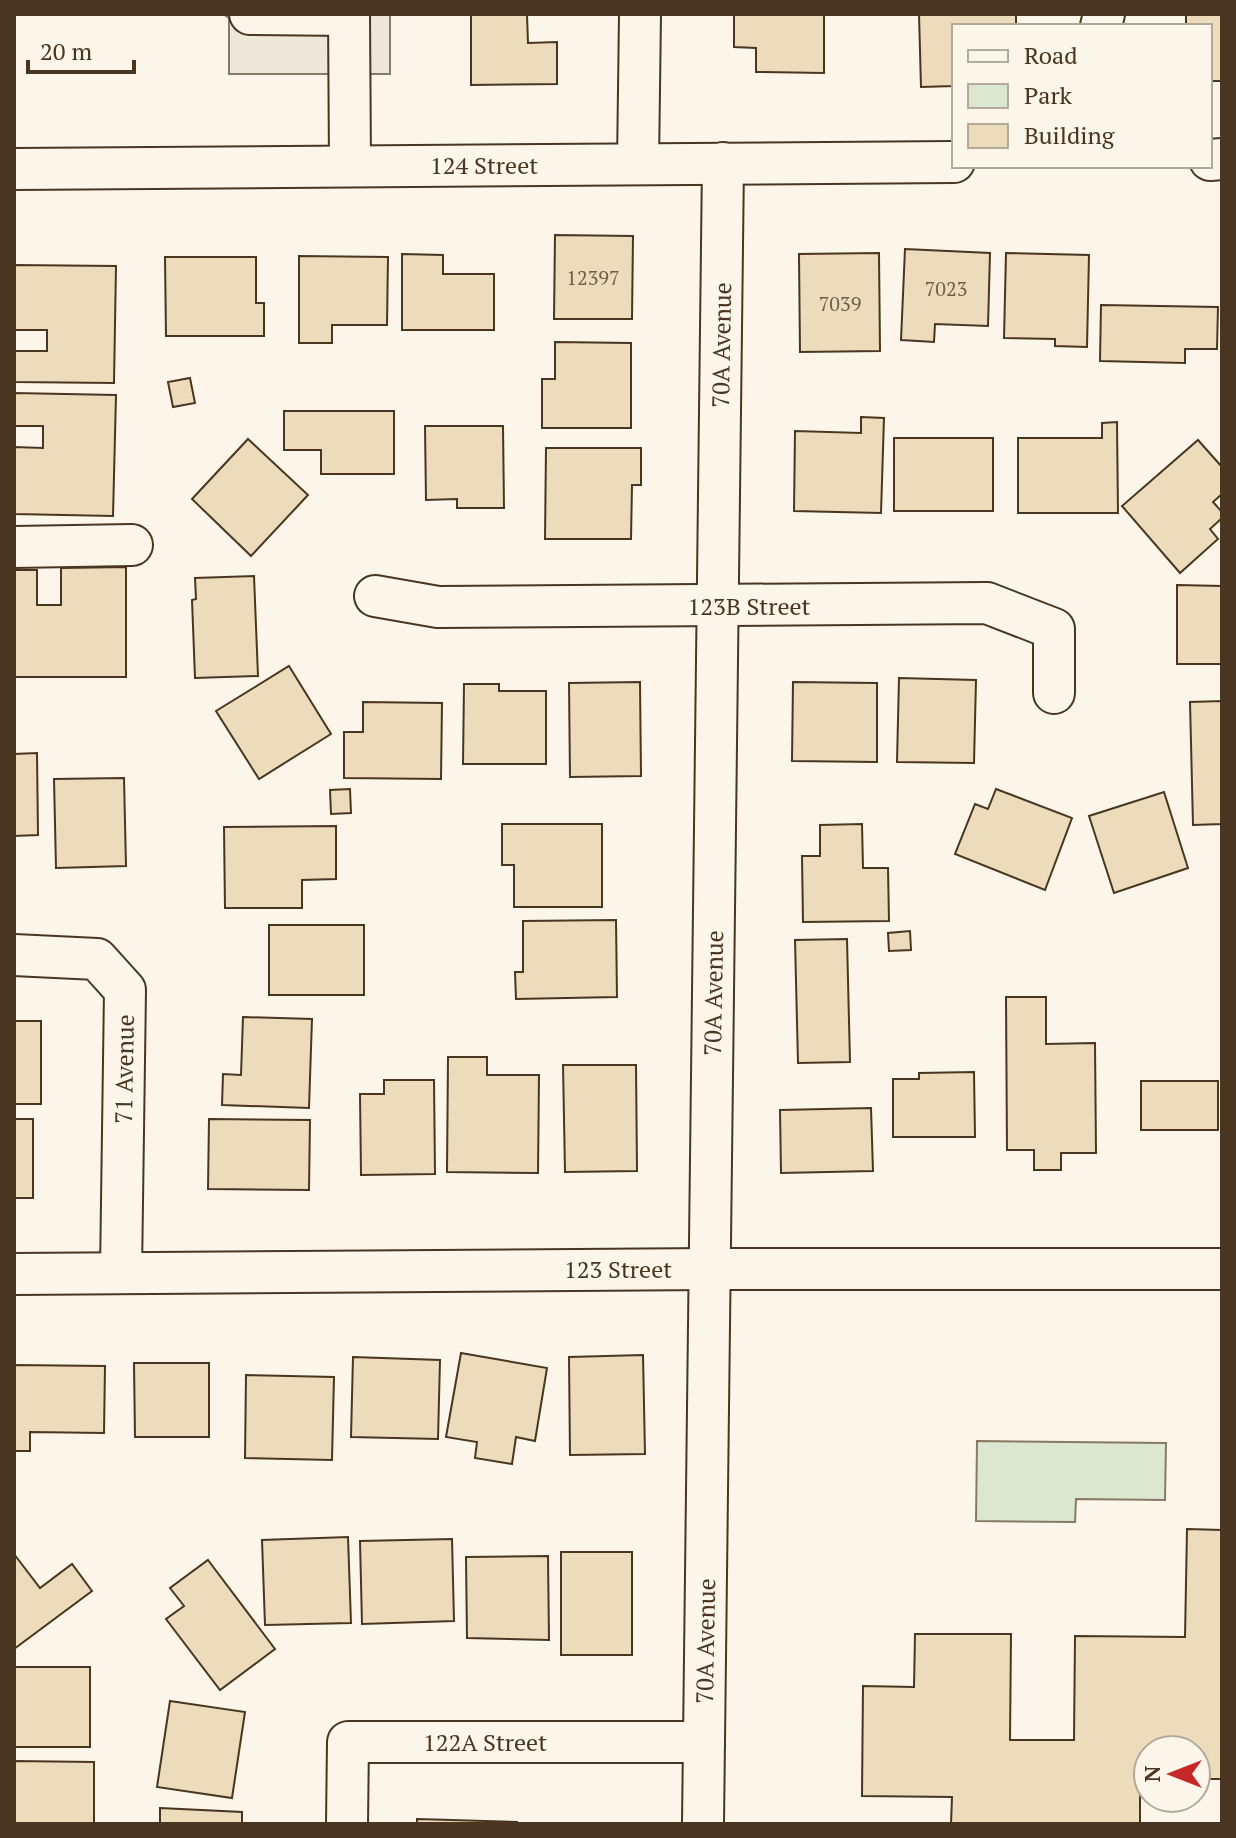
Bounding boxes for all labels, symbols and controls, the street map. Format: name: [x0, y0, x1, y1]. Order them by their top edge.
scale bar: [28, 24, 134, 74]
legend: [952, 24, 1212, 168]
text: 20 m: [40, 35, 92, 67]
text: Road: [1024, 39, 1078, 71]
text: Park: [1024, 79, 1073, 111]
text: Building: [1024, 119, 1115, 151]
street label: 124 Street: [430, 149, 538, 181]
house number: 12397: [566, 264, 620, 291]
house number: 7023: [925, 275, 967, 302]
street label: 70A Avenue: [704, 282, 738, 408]
house number: 7039: [819, 290, 861, 317]
street label: 123B Street: [688, 590, 811, 622]
street label: 70A Avenue: [696, 930, 730, 1056]
street label: 71 Avenue: [107, 1014, 141, 1124]
street label: 123 Street: [564, 1253, 672, 1285]
street label: 70A Avenue: [688, 1578, 722, 1704]
street label: 122A Street: [423, 1726, 547, 1758]
north arrow: [1132, 1734, 1212, 1814]
text: N: [1137, 1765, 1166, 1782]

